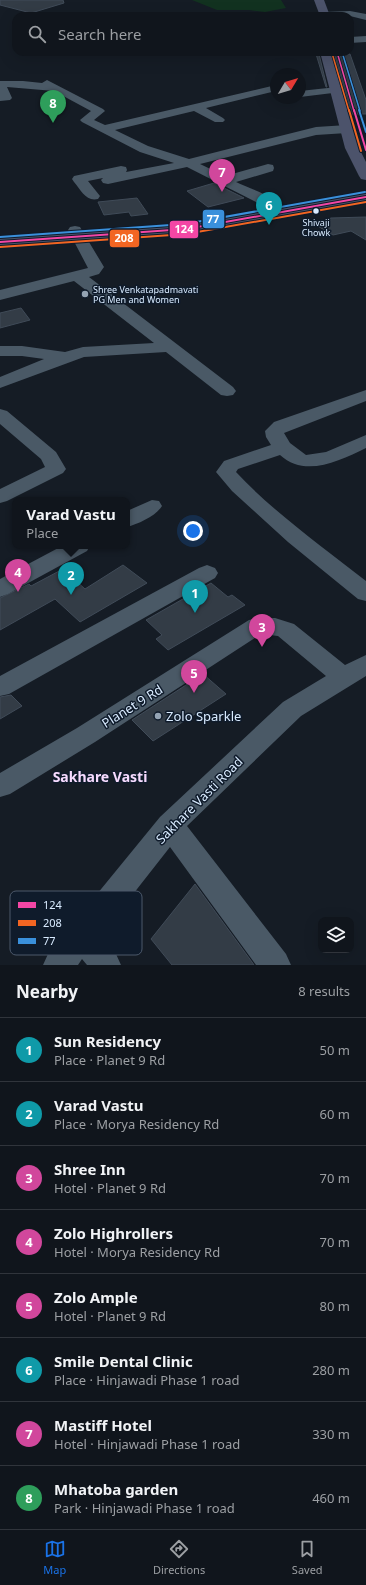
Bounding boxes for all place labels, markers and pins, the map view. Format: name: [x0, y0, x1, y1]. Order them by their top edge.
pin: 8: [40, 90, 66, 123]
pin: 7: [209, 159, 235, 192]
pin: 6: [256, 192, 282, 225]
marker: Shivaji Chowk: [311, 206, 321, 216]
place label: Shivaji Chowk: [302, 216, 330, 239]
place label: Shree Venkatapadmavati PG Men and Women: [93, 283, 198, 306]
marker: Shree Venkatapadmavati PG Men and Women: [80, 289, 90, 299]
pin: 4: [5, 559, 31, 592]
pin: 2: [58, 562, 84, 595]
pin: 1: [182, 580, 208, 613]
pin: 3: [249, 614, 275, 647]
pin: 5: [181, 660, 207, 693]
place label: Zolo Sparkle: [166, 707, 241, 725]
marker: Zolo Sparkle: [153, 711, 163, 721]

